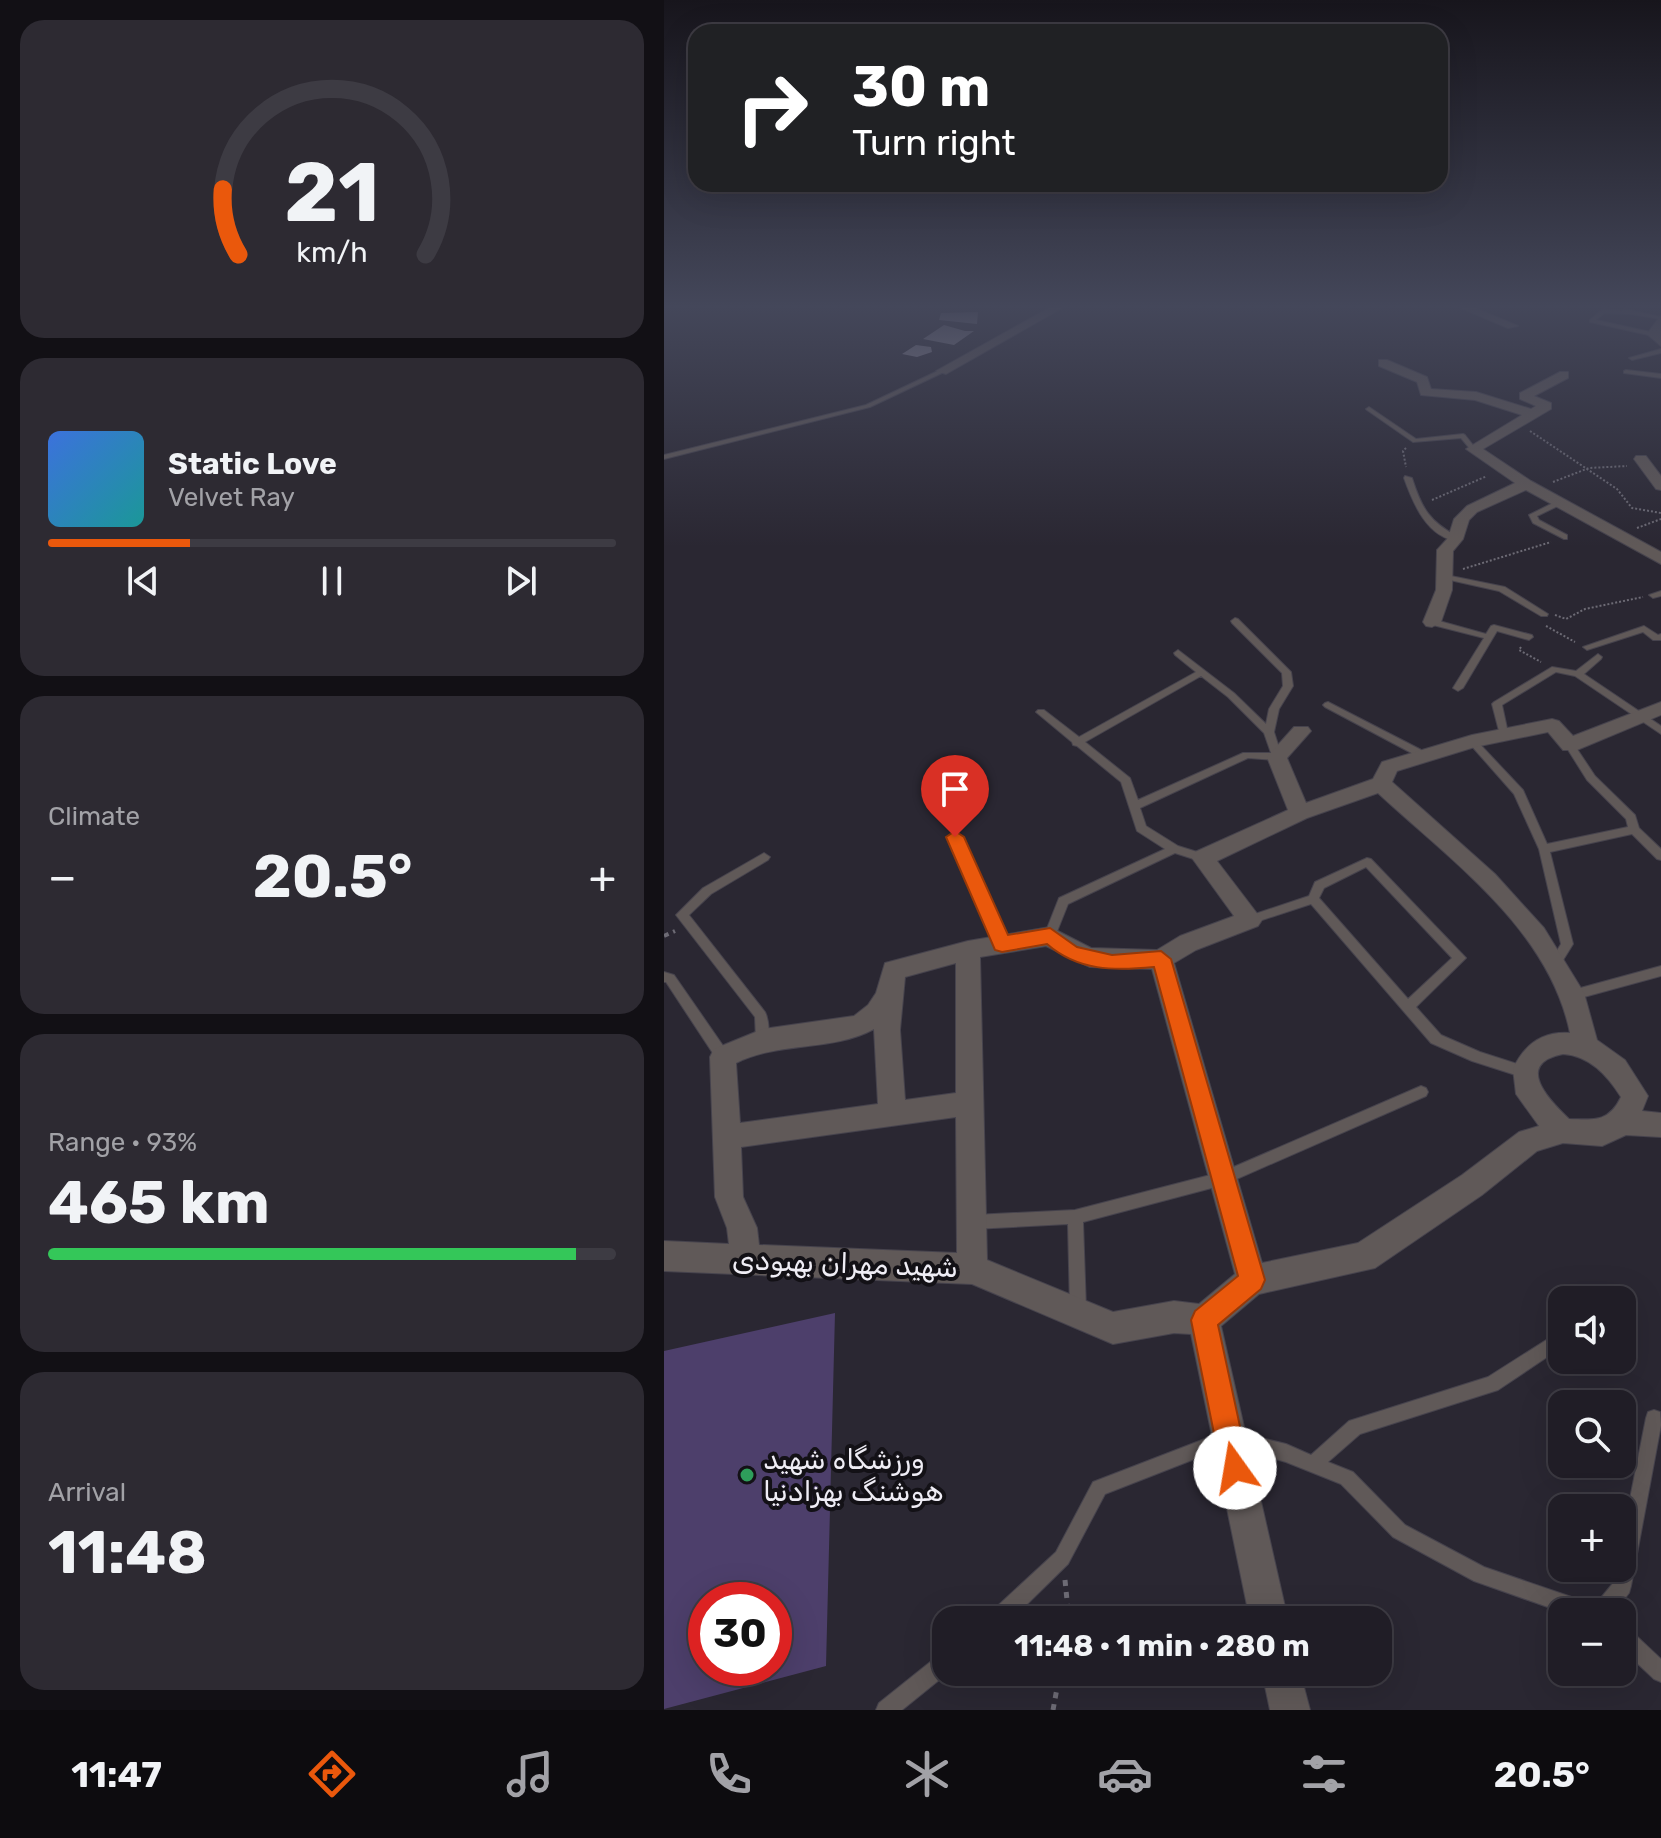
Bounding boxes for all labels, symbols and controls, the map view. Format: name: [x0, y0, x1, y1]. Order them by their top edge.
text: 30 m: [852, 54, 990, 120]
icon: right: [720, 56, 824, 160]
text: Turn right: [852, 121, 1016, 164]
text: 21: [284, 143, 380, 242]
text: km/h: [296, 235, 368, 269]
text: Static Love: [168, 446, 337, 482]
text: Velvet Ray: [168, 482, 295, 513]
icon: previous: [121, 559, 165, 603]
icon: pause: [310, 559, 354, 603]
icon: next: [499, 559, 543, 603]
pin: [921, 755, 989, 837]
icon: arrive: [933, 767, 977, 811]
text: Climate: [48, 801, 140, 832]
text: 20.5°: [253, 841, 413, 912]
text: −: [48, 851, 77, 903]
text: +: [589, 851, 616, 903]
text: Range · 93%: [48, 1127, 197, 1158]
text: 465 km: [48, 1167, 270, 1238]
street label: شهید مهران بهبودی: [731, 1243, 959, 1284]
map controls: [1548, 1286, 1636, 1686]
button: sound: [1548, 1286, 1636, 1374]
button: search: [1548, 1390, 1636, 1478]
position arrow: [1193, 1426, 1277, 1510]
place label: ورزشگاه شهید هوشنگ بهزادنیا: [763, 1443, 944, 1508]
marker: ورزشگاه شهید هوشنگ بهزادنیا: [738, 1466, 756, 1484]
text: Arrival: [48, 1477, 126, 1508]
button: +: [1548, 1494, 1636, 1582]
text: 11:48: [48, 1517, 207, 1588]
speed limit sign: 30: [688, 1582, 792, 1686]
button: −: [1548, 1598, 1636, 1686]
text: 11:48 · 1 min · 280 m: [1014, 1628, 1310, 1664]
icon: directions: [304, 1746, 360, 1802]
icon: music: [502, 1746, 558, 1802]
icon: phone: [701, 1746, 757, 1802]
icon: climate: [899, 1746, 955, 1802]
icon: car: [1097, 1746, 1153, 1802]
icon: filters: [1296, 1746, 1352, 1802]
text: 11:47: [71, 1753, 162, 1796]
text: 20.5°: [1494, 1753, 1590, 1796]

